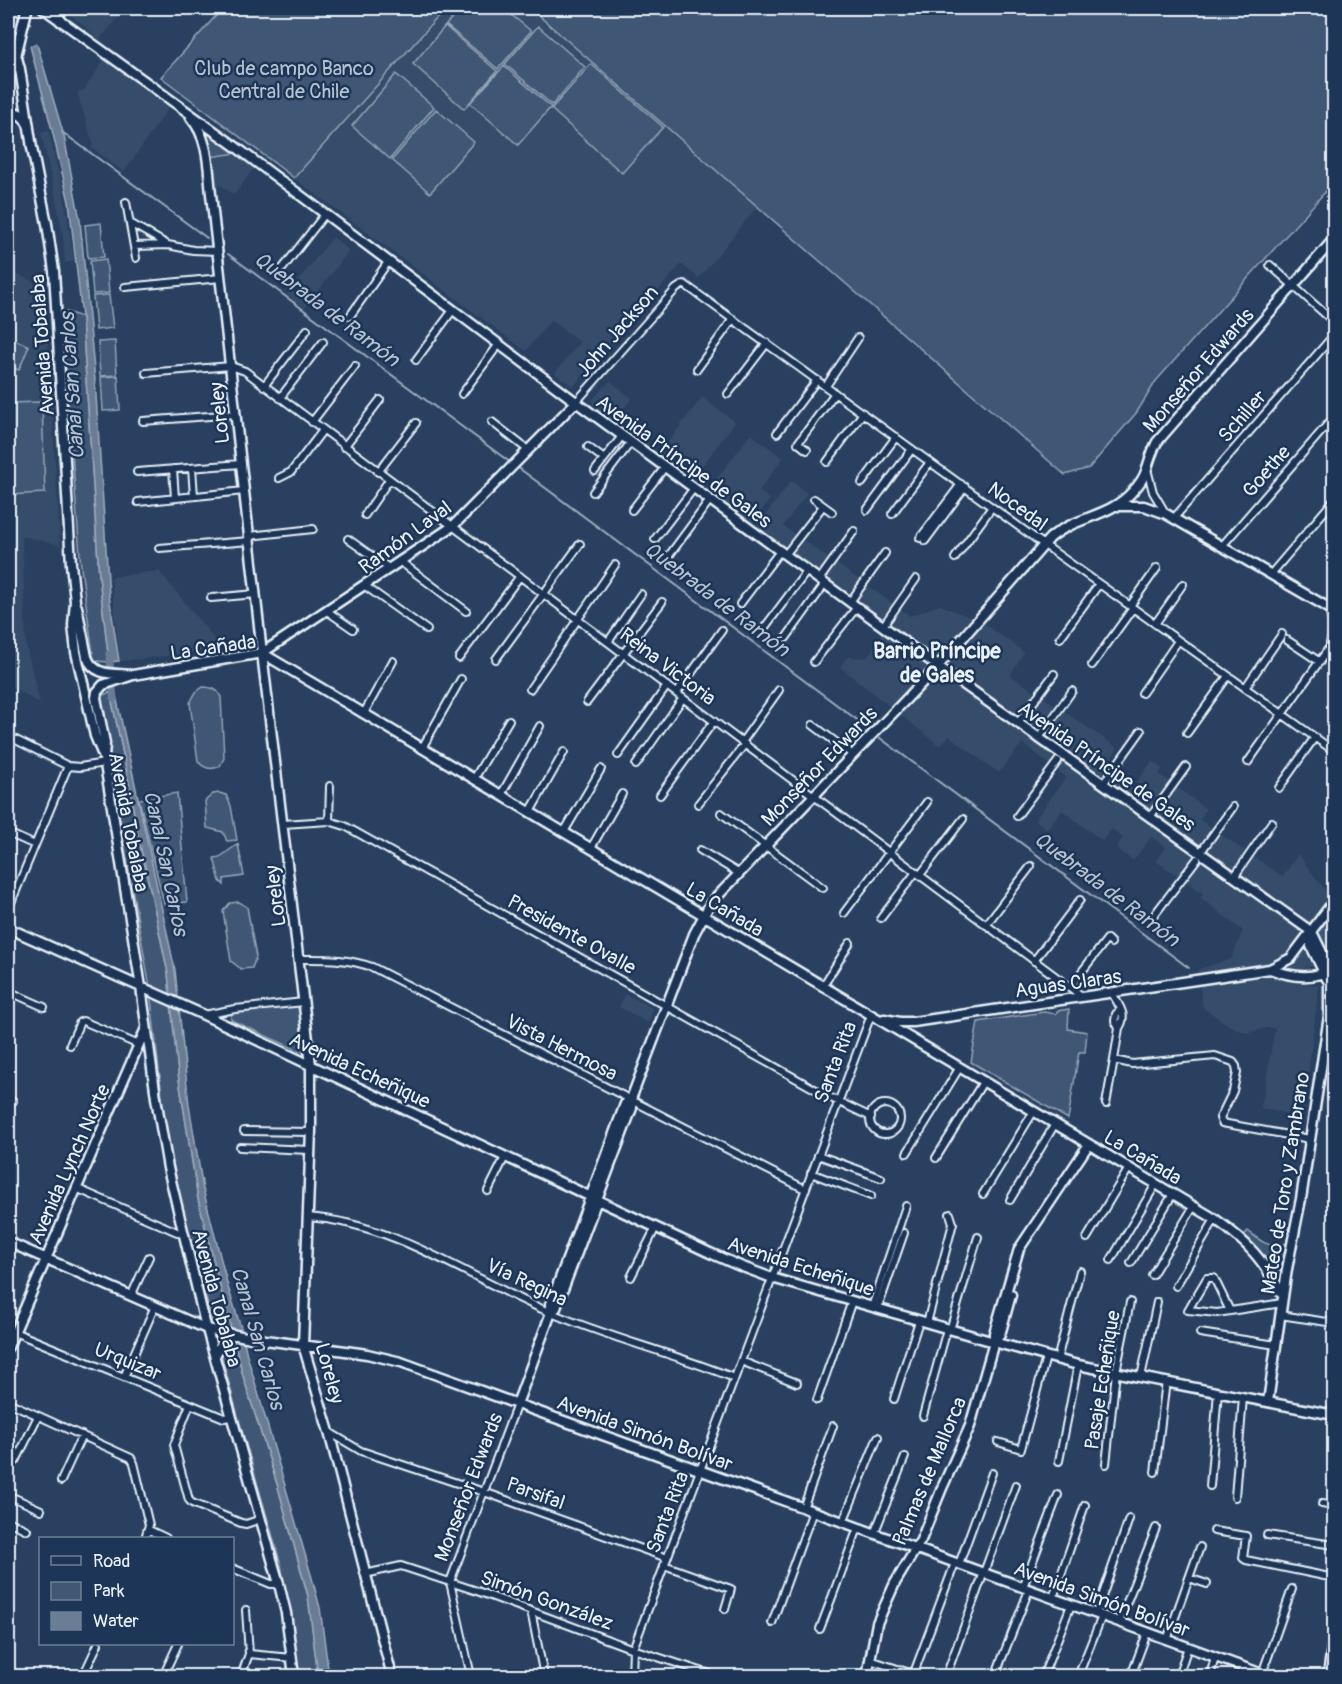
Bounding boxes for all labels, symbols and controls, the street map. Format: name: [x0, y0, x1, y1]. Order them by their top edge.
park label: Club de campo Banco Central de Chile: [194, 56, 374, 104]
water label: Quebrada de Ramón: [249, 246, 406, 374]
street label: Avenida Tobalaba: [25, 273, 60, 417]
street label: John Jackson: [571, 280, 664, 382]
street label: Monseñor Edwards: [1137, 303, 1259, 438]
water label: Canal San Carlos: [54, 309, 91, 460]
street label: Loreley: [204, 380, 235, 445]
street label: Schiller: [1213, 385, 1272, 448]
street label: Avenida Príncipe de Gales: [591, 389, 776, 534]
street label: Goethe: [1237, 440, 1296, 503]
street label: Nocedal: [983, 476, 1053, 537]
street label: Ramón Laval: [354, 495, 457, 580]
water label: Quebrada de Ramón: [639, 536, 796, 664]
street label: Reina Victoria: [615, 622, 721, 711]
street label: La Cañada: [169, 629, 258, 666]
district label: Barrio Príncipe de Gales: [873, 638, 1001, 689]
street label: Avenida Príncipe de Gales: [1013, 696, 1200, 837]
street label: Monseñor Edwards: [756, 701, 883, 831]
street label: Avenida Tobalaba: [103, 750, 154, 894]
water label: Canal San Carlos: [137, 788, 195, 940]
water label: Quebrada de Ramón: [1029, 826, 1186, 954]
street label: Loreley: [259, 863, 292, 928]
street label: La Cañada: [681, 876, 768, 942]
street label: Presidente Ovalle: [503, 889, 640, 980]
street label: Aguas Claras: [1013, 964, 1123, 1003]
street label: Vista Hermosa: [502, 1009, 622, 1086]
street label: Santa Rita: [808, 1018, 862, 1107]
street label: Avenida Echeñique: [285, 1027, 434, 1114]
street label: Mateo de Toro y Zambrano: [1256, 1070, 1315, 1296]
street label: Avenida Lynch Norte: [23, 1080, 116, 1248]
street label: La Cañada: [1099, 1124, 1186, 1190]
street label: Avenida Tobalaba: [186, 1226, 247, 1370]
street label: Avenida Echeñique: [724, 1231, 877, 1302]
street label: Vía Regina: [482, 1253, 571, 1312]
water label: Canal San Carlos: [224, 1264, 291, 1415]
street label: Pasaje Echeñique: [1079, 1308, 1126, 1452]
street label: Urquizar: [91, 1337, 165, 1386]
street label: Loreley: [309, 1340, 350, 1407]
street label: Avenida Simón Bolívar: [553, 1390, 736, 1477]
street label: Palmas de Mallorca: [887, 1393, 972, 1549]
street label: Monseñor Edwards: [429, 1409, 508, 1565]
street label: Santa Rita: [640, 1468, 694, 1557]
street label: Parsifal: [503, 1471, 569, 1516]
legend: [39, 1537, 234, 1645]
text: Road: [93, 1550, 130, 1573]
street label: Avenida Simón Bolívar: [1010, 1556, 1193, 1643]
street label: Simón González: [477, 1565, 616, 1636]
text: Park: [93, 1580, 125, 1603]
text: Water: [93, 1610, 139, 1633]

